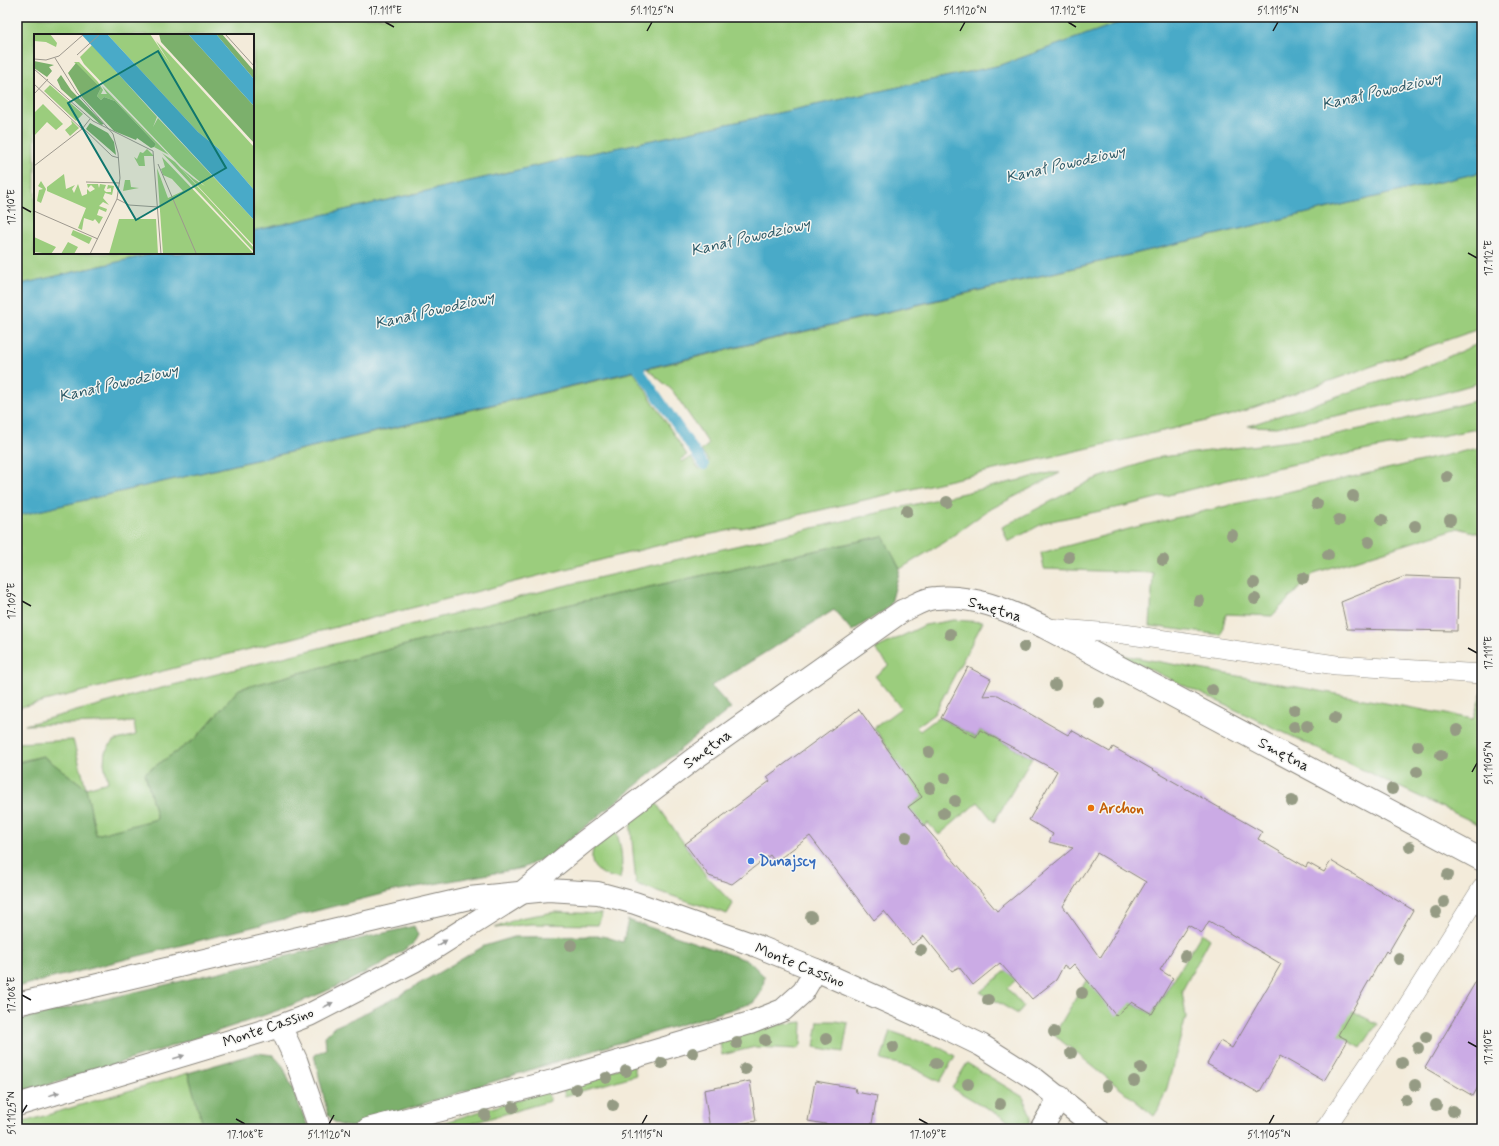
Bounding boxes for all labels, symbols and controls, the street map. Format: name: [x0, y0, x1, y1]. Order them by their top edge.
text: 17.111°E: [368, 4, 402, 18]
text: 51.1125°N: [630, 4, 674, 18]
text: 51.1120°N: [943, 4, 987, 18]
text: 17.112°E: [1050, 4, 1086, 18]
text: 51.1115°N: [1257, 4, 1299, 18]
inset map: [34, 34, 254, 254]
water label: Kanał Powodziowy: [1320, 67, 1445, 115]
water label: Kanał Powodziowy: [1004, 140, 1129, 188]
text: 17.110°E: [5, 189, 19, 225]
water label: Kanał Powodziowy: [689, 213, 814, 261]
text: 17.112°E: [1482, 240, 1496, 276]
water label: Kanał Powodziowy: [373, 286, 498, 334]
water label: Kanał Powodziowy: [57, 359, 182, 407]
text: 17.109°E: [5, 583, 19, 619]
street label: Smętna: [965, 592, 1024, 628]
text: 17.111°E: [1482, 636, 1496, 670]
street label: Smętna: [679, 725, 736, 774]
street label: Smętna: [1254, 733, 1313, 777]
text: 51.1105°N: [1482, 741, 1496, 785]
place label: Archon: [1099, 799, 1144, 819]
marker: Archon: [1086, 803, 1096, 813]
place label: Dunajscy: [759, 852, 816, 872]
marker: Dunajscy: [746, 856, 756, 866]
street label: Monte Cassino: [752, 939, 847, 993]
one-way arrow: [436, 940, 448, 947]
text: 17.108°E: [5, 977, 19, 1013]
one-way arrow: [322, 1002, 334, 1008]
street label: Monte Cassino: [220, 1003, 317, 1053]
text: 17.110°E: [1482, 1029, 1496, 1065]
one-way arrow: [173, 1054, 185, 1060]
text: 51.1125°N: [5, 1091, 19, 1135]
one-way arrow: [49, 1091, 61, 1097]
text: 17.108°E: [227, 1128, 263, 1142]
text: 51.1120°N: [307, 1128, 351, 1142]
text: 51.1115°N: [621, 1128, 663, 1142]
text: 17.109°E: [910, 1128, 946, 1142]
text: 51.1105°N: [1247, 1128, 1291, 1142]

